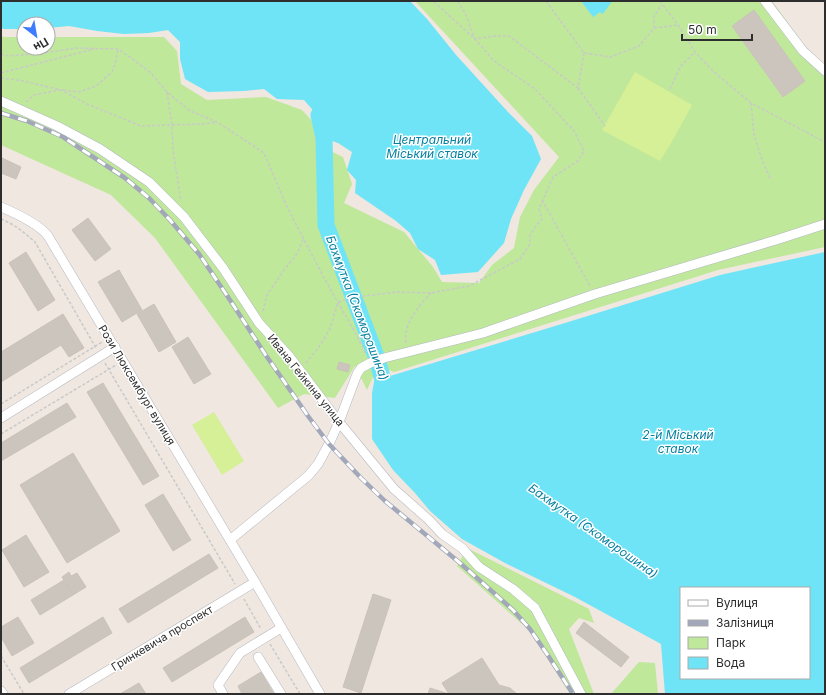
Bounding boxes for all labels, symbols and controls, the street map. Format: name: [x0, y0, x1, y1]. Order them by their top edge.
north arrow: [16, 16, 56, 56]
scale bar: [682, 16, 752, 42]
text: 50 m: [688, 22, 717, 37]
text: Пн: [31, 35, 51, 55]
water label: Центральний Міський ставок: [386, 132, 478, 161]
water label: Бахмутка (Скоморошина): [323, 233, 392, 382]
street label: Рози Люксембург вулиця: [96, 322, 178, 448]
street label: Ивана Гейкина улица: [265, 331, 347, 429]
water label: 2-й Міський ставок: [642, 427, 714, 456]
water label: Бахмутка (Скоморошина): [526, 480, 661, 581]
legend: [680, 587, 810, 679]
text: Вулиця: [716, 595, 758, 610]
street label: Гринкевича проспект: [109, 602, 216, 674]
text: Залізниця: [716, 615, 774, 630]
text: Парк: [716, 635, 746, 650]
text: Вода: [716, 655, 745, 670]

